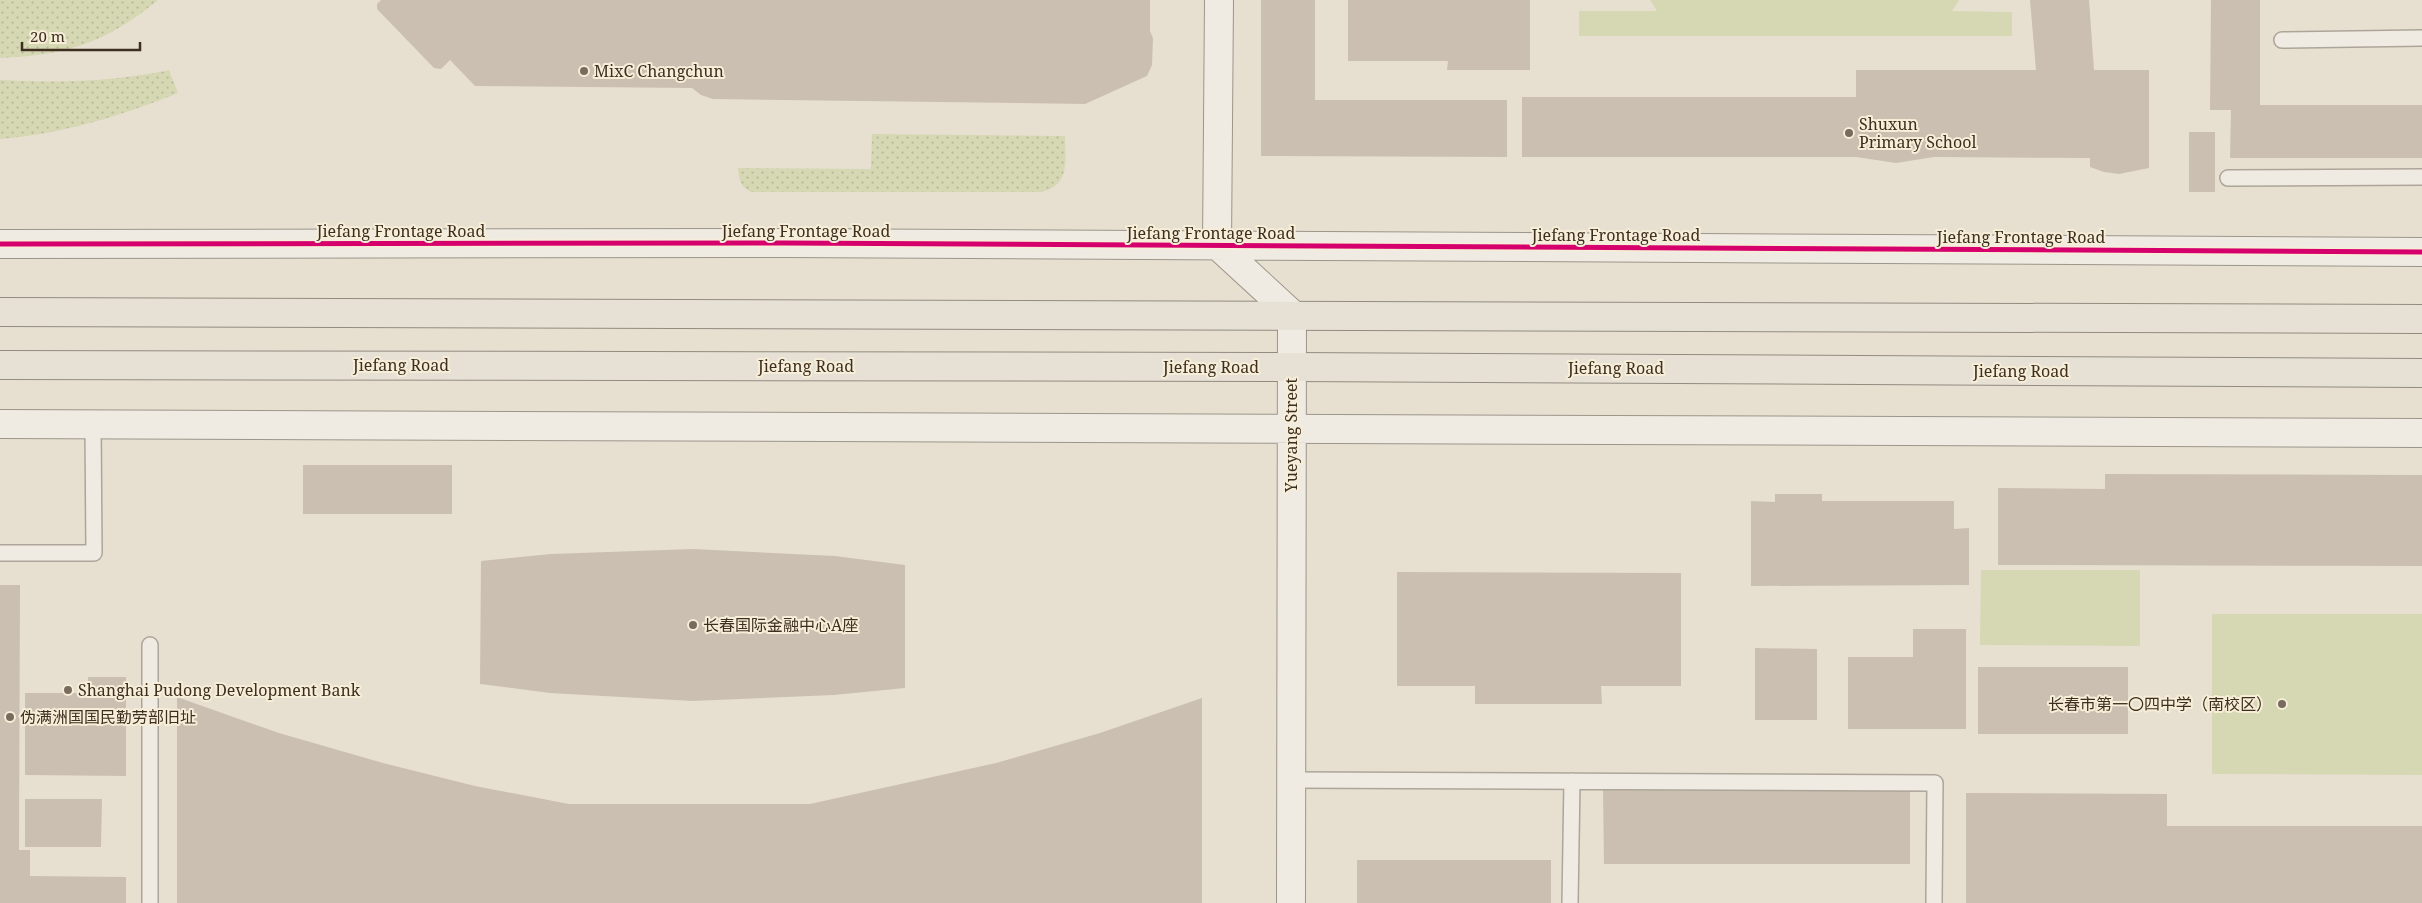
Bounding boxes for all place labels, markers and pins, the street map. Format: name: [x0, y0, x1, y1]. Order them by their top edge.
place label: MixC Changchun: [594, 60, 724, 82]
marker: MixC Changchun: [578, 65, 590, 77]
place label: Shuxun Primary School: [1859, 113, 1976, 153]
marker: Shuxun Primary School: [1843, 127, 1855, 139]
place label: 长春国际金融中心A座: [703, 614, 858, 636]
marker: 长春国际金融中心A座: [687, 619, 699, 631]
place label: Shanghai Pudong Development Bank: [78, 679, 361, 701]
marker: Shanghai Pudong Development Bank: [62, 684, 74, 696]
place label: 长春市第一〇四中学（南校区）: [2048, 693, 2272, 715]
marker: 长春市第一〇四中学（南校区）: [2276, 698, 2288, 710]
place label: 伪满洲国国民勤劳部旧址: [20, 706, 196, 728]
marker: 伪满洲国国民勤劳部旧址: [4, 711, 16, 723]

